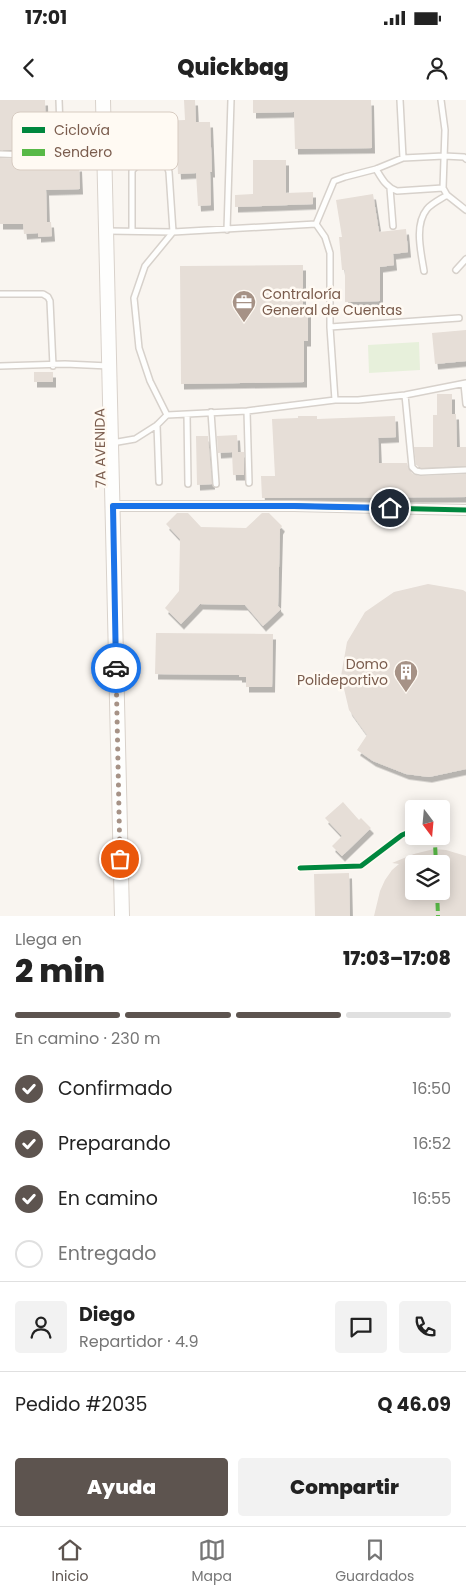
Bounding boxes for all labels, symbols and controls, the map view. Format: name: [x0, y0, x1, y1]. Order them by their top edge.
text: 17:01: [25, 4, 67, 31]
text: Quickbag: [177, 52, 289, 83]
icon: back: [15, 54, 43, 82]
icon: person: [423, 54, 451, 82]
legend: [12, 112, 178, 170]
text: Ciclovía: [54, 120, 110, 140]
text: Sendero: [54, 142, 112, 162]
place label: Contraloría General de Cuentas: [262, 284, 402, 320]
office icon: Contraloría General de Cuentas: [231, 289, 257, 323]
street label: 7A AVENIDA: [89, 408, 111, 488]
pin: [369, 487, 411, 529]
icon: home: [376, 494, 404, 522]
courier: [91, 643, 141, 693]
icon: car: [102, 654, 130, 682]
place label: Domo Polideportivo: [297, 654, 388, 690]
building icon: Domo Polideportivo: [393, 659, 419, 693]
north arrow: [405, 800, 450, 845]
map controls: [405, 800, 450, 900]
pin: [99, 838, 141, 880]
icon: bag: [106, 845, 134, 873]
button: layers: [405, 855, 450, 900]
text: Llega en: [15, 928, 82, 951]
text: 17:03–17:08: [343, 945, 451, 972]
text: 2 min: [15, 948, 105, 993]
text: En camino · 230 m: [15, 1027, 161, 1050]
icon: check: [15, 1075, 43, 1103]
text: Confirmado: [58, 1075, 172, 1102]
text: 16:50: [412, 1077, 451, 1100]
icon: check: [15, 1130, 43, 1158]
text: Preparando: [58, 1130, 171, 1157]
text: 16:52: [413, 1132, 451, 1155]
icon: check: [15, 1185, 43, 1213]
text: En camino: [58, 1185, 158, 1212]
text: 16:55: [412, 1187, 451, 1210]
text: Entregado: [58, 1240, 156, 1267]
button: person: [15, 1301, 67, 1353]
text: Diego: [79, 1301, 135, 1328]
button: chat: [335, 1301, 387, 1353]
button: phone: [399, 1301, 451, 1353]
text: Repartidor · 4.9: [79, 1330, 198, 1353]
text: Pedido #2035: [15, 1391, 147, 1418]
text: Q 46.09: [378, 1391, 451, 1418]
button: Ayuda: [15, 1458, 228, 1516]
button: Compartir: [238, 1458, 451, 1516]
tab: Inicio: [52, 1536, 88, 1587]
tab: Mapa: [192, 1536, 232, 1587]
tab: Guardados: [335, 1536, 414, 1587]

